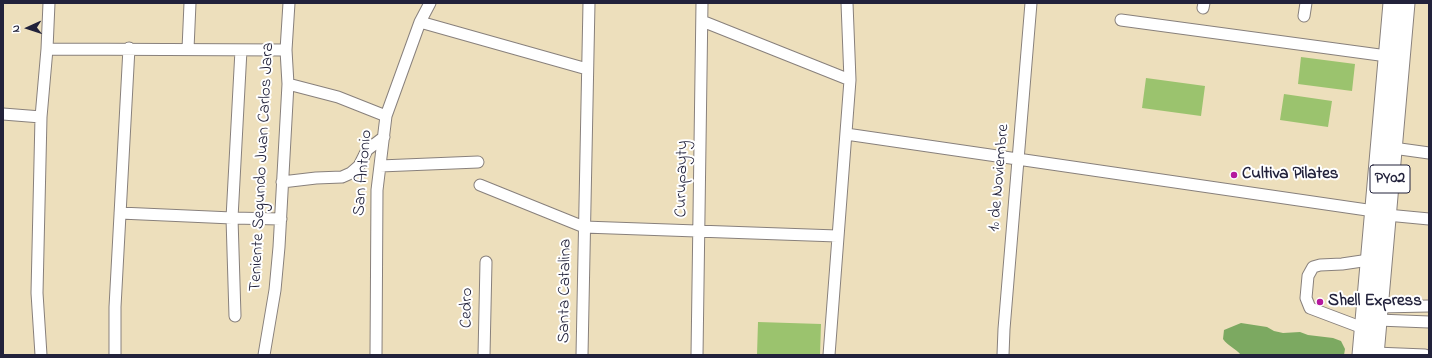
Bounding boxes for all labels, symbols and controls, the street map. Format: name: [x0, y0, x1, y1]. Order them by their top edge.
north arrow: [8, 8, 48, 48]
text: N: [8, 24, 24, 33]
street label: Teniente Segundo Juan Carlos Jara: [246, 42, 280, 292]
street label: 1º de Noviembre: [985, 123, 1015, 233]
street label: San Antonio: [350, 129, 378, 217]
street label: Curupayty: [672, 140, 694, 218]
place label: Cultiva Pilates: [1242, 165, 1339, 185]
road number: PY02: [1370, 165, 1410, 193]
marker: Cultiva Pilates: [1229, 170, 1239, 180]
street label: Santa Catalina: [555, 239, 577, 343]
street label: Cedro: [457, 288, 479, 328]
place label: Shell Express: [1328, 292, 1422, 312]
marker: Shell Express: [1315, 297, 1325, 307]

